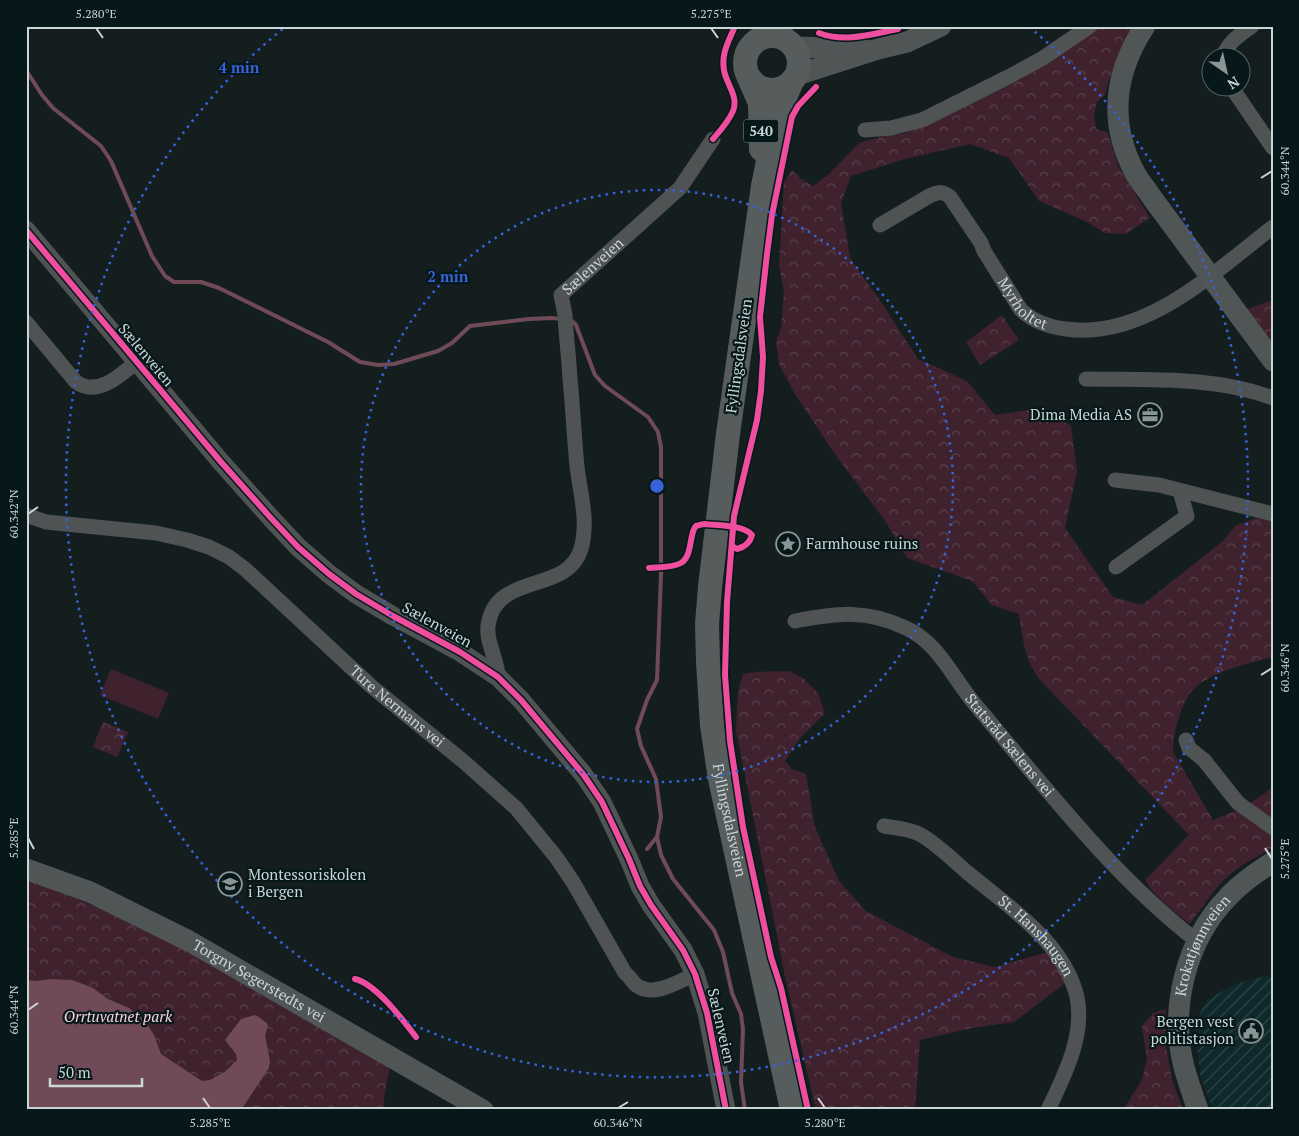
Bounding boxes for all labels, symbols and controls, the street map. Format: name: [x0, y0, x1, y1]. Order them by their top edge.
text: 5.280°E: [75, 6, 117, 21]
text: 5.275°E: [690, 6, 732, 21]
north arrow: [1202, 48, 1252, 98]
text: 4 min: [218, 57, 260, 77]
text: N: [1224, 72, 1243, 94]
road number: 540: [744, 120, 778, 142]
text: 60.344°N: [1277, 146, 1292, 196]
street label: Sælenveien: [557, 233, 627, 299]
text: 2 min: [427, 266, 469, 286]
street label: Myrholtet: [994, 273, 1051, 334]
street label: Fyllingsdalsveien: [720, 297, 756, 414]
street label: Sælenveien: [115, 319, 179, 390]
office icon: Dima Media AS: [1137, 402, 1163, 428]
place label: Dima Media AS: [1030, 404, 1132, 424]
centre of rings: [648, 477, 666, 495]
text: 60.342°N: [6, 489, 21, 539]
place icon: Farmhouse ruins: [775, 531, 801, 557]
place label: Farmhouse ruins: [806, 533, 918, 553]
street label: Sælenveien: [399, 597, 476, 651]
text: 60.346°N: [1277, 643, 1292, 693]
street label: Ture Nermans vei: [346, 660, 449, 751]
street label: Statsråd Sælens vei: [961, 689, 1059, 800]
street label: Fyllingsdalsveien: [709, 762, 752, 879]
text: 5.285°E: [6, 817, 21, 859]
text: 5.275°E: [1277, 838, 1292, 880]
place label: Montessoriskolen i Bergen: [248, 864, 366, 901]
school or university icon: Montessoriskolen i Bergen: [217, 871, 243, 897]
street label: St. Hanshaugen: [994, 890, 1079, 979]
street label: Krokatjønnveien: [1170, 890, 1234, 998]
street label: Torgny Segerstedts vei: [189, 934, 329, 1026]
text: 60.344°N: [6, 985, 21, 1035]
street label: Sælenveien: [704, 986, 740, 1065]
park label: Orrtuvatnet park: [64, 1006, 173, 1026]
place label: Bergen vest politistasjon: [1150, 1011, 1234, 1048]
public building icon: Bergen vest politistasjon: [1238, 1018, 1264, 1044]
scale bar: [50, 1056, 142, 1088]
text: 50 m: [58, 1062, 91, 1082]
text: 5.285°E: [189, 1115, 231, 1130]
text: 60.346°N: [593, 1115, 643, 1130]
text: 5.280°E: [804, 1115, 846, 1130]

